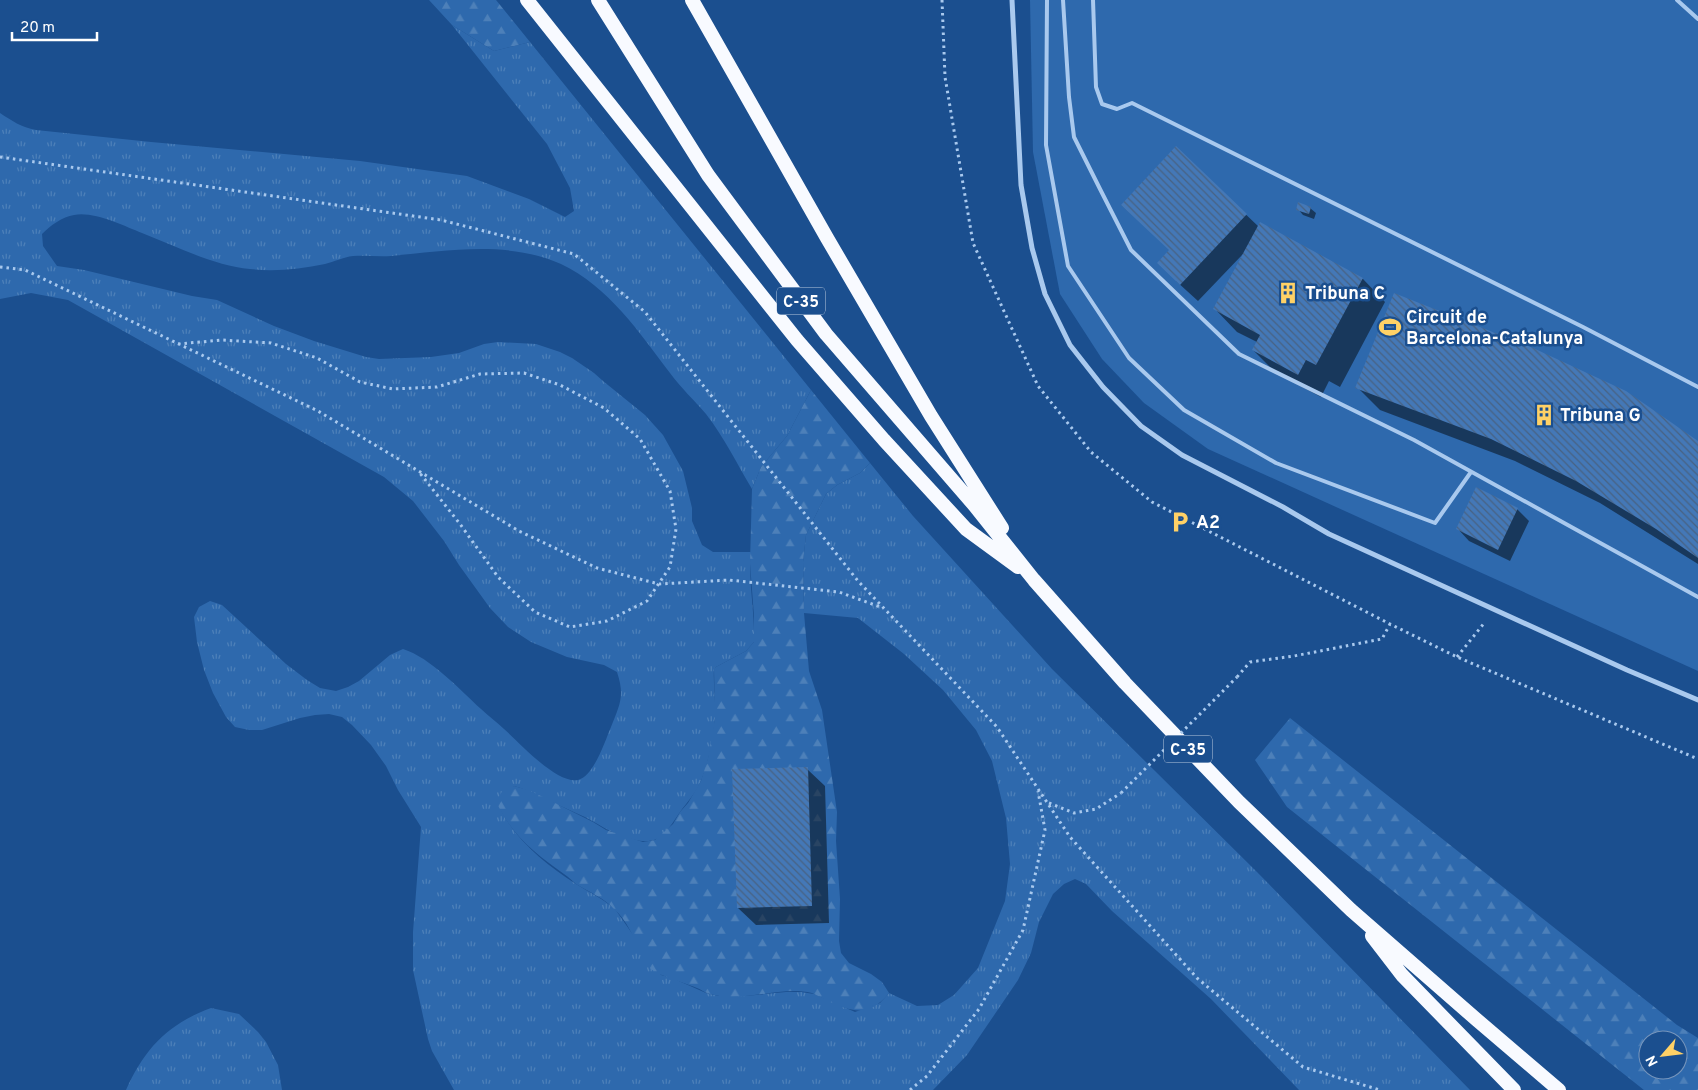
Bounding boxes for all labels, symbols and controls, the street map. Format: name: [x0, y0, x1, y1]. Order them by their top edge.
scale bar: [12, 10, 98, 42]
text: 20 m: [20, 19, 55, 38]
building icon: Tribuna C: [1275, 280, 1301, 306]
place label: Tribuna C: [1305, 283, 1385, 306]
road number: C-35: [777, 288, 825, 314]
place label: Circuit de Barcelona-Catalunya: [1406, 307, 1583, 351]
sports icon: Circuit de Barcelona-Catalunya: [1377, 314, 1403, 340]
building icon: Tribuna G: [1531, 402, 1557, 428]
place label: Tribuna G: [1560, 405, 1641, 428]
parking icon: A2: [1167, 509, 1193, 535]
place label: A2: [1196, 512, 1220, 535]
road number: C-35: [1164, 736, 1212, 762]
north arrow: [1638, 1030, 1688, 1080]
text: N: [1643, 1052, 1663, 1069]

